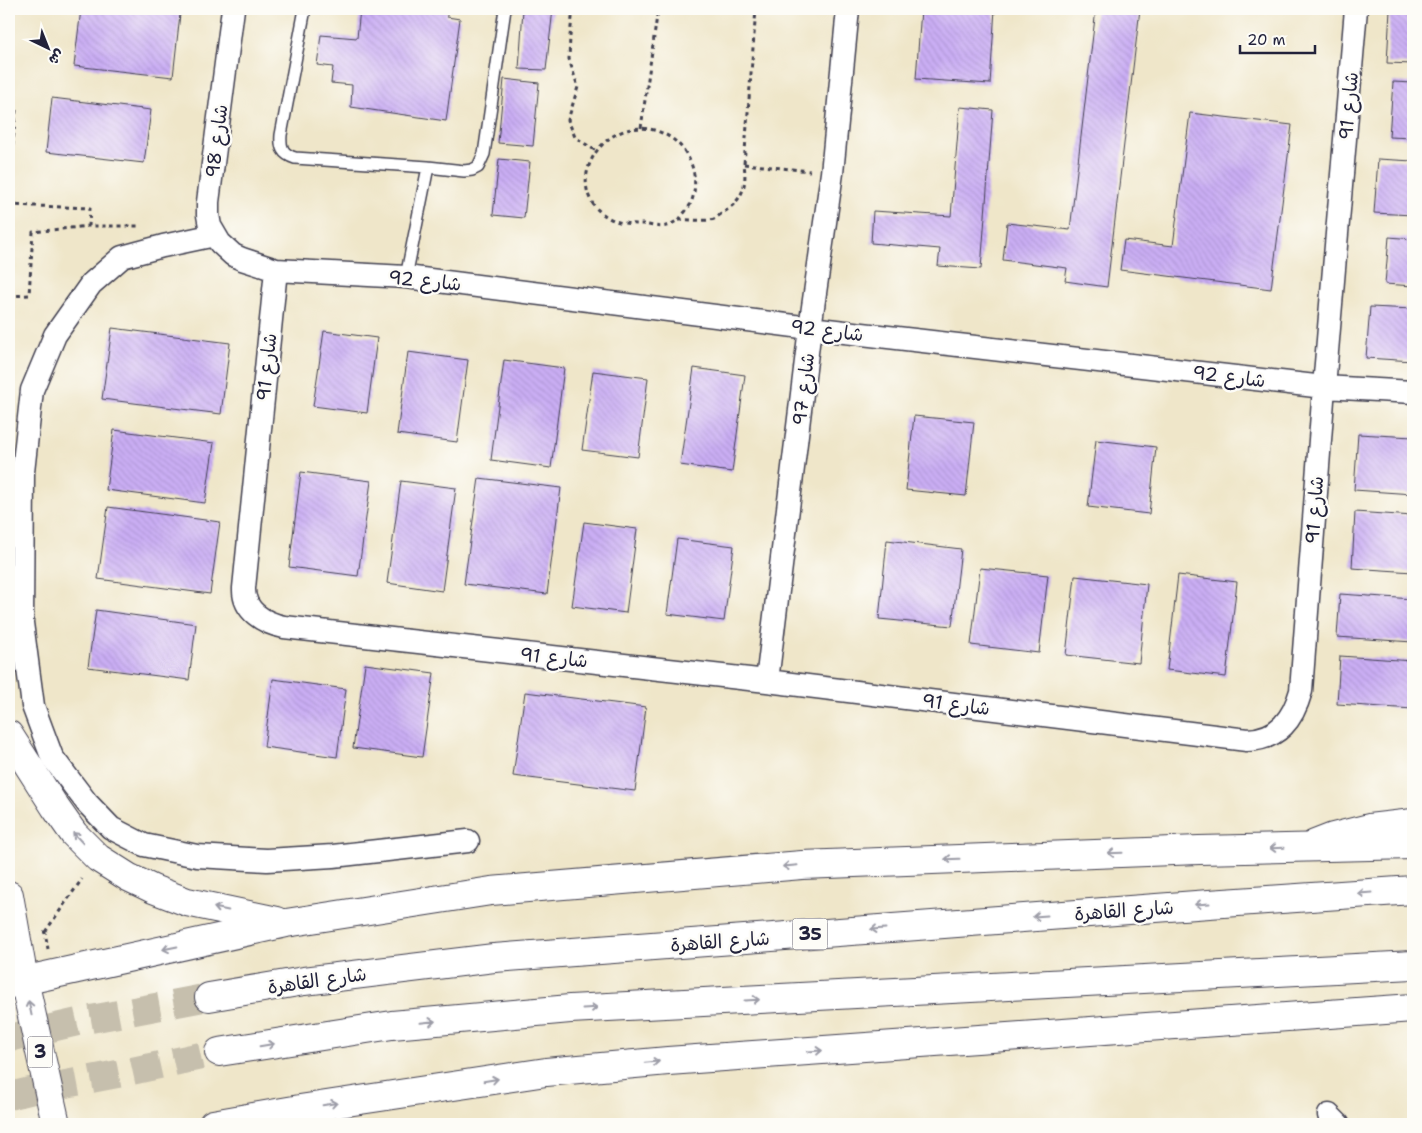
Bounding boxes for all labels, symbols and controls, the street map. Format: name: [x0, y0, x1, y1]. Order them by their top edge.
north arrow: [22, 22, 72, 72]
scale bar: [1240, 22, 1314, 54]
text: 20 m: [1247, 30, 1286, 50]
text: ش: [45, 46, 69, 69]
street label: شارع 91: [1333, 71, 1365, 141]
street label: شارع 98: [200, 103, 234, 179]
street label: شارع 92: [387, 264, 463, 298]
street label: شارع 92: [789, 314, 865, 348]
street label: شارع 91: [251, 332, 283, 402]
street label: شارع 97: [787, 351, 821, 427]
street label: شارع 92: [1191, 360, 1267, 394]
street label: شارع 91: [1300, 475, 1330, 545]
street label: شارع 91: [519, 642, 589, 674]
street label: شارع 91: [920, 688, 991, 722]
one-way arrow: [72, 832, 84, 844]
one-way arrow: [1269, 843, 1285, 852]
one-way arrow: [1107, 848, 1123, 858]
one-way arrow: [944, 854, 960, 864]
one-way arrow: [782, 861, 798, 870]
one-way arrow: [1357, 889, 1373, 898]
street label: شارع القاهرة: [1073, 895, 1175, 927]
one-way arrow: [1195, 900, 1211, 909]
one-way arrow: [214, 904, 230, 914]
one-way arrow: [1033, 912, 1049, 921]
road number: 35: [792, 919, 828, 950]
one-way arrow: [871, 924, 887, 933]
street label: شارع القاهرة: [669, 926, 771, 958]
one-way arrow: [162, 944, 178, 953]
street label: شارع القاهرة: [266, 961, 368, 1001]
one-way arrow: [744, 995, 760, 1004]
one-way arrow: [25, 1001, 34, 1017]
one-way arrow: [581, 1004, 597, 1013]
one-way arrow: [419, 1017, 435, 1026]
road number: 3: [28, 1036, 52, 1068]
one-way arrow: [258, 1039, 274, 1049]
one-way arrow: [806, 1046, 822, 1055]
one-way arrow: [644, 1057, 660, 1067]
one-way arrow: [483, 1075, 499, 1085]
one-way arrow: [322, 1099, 338, 1109]

